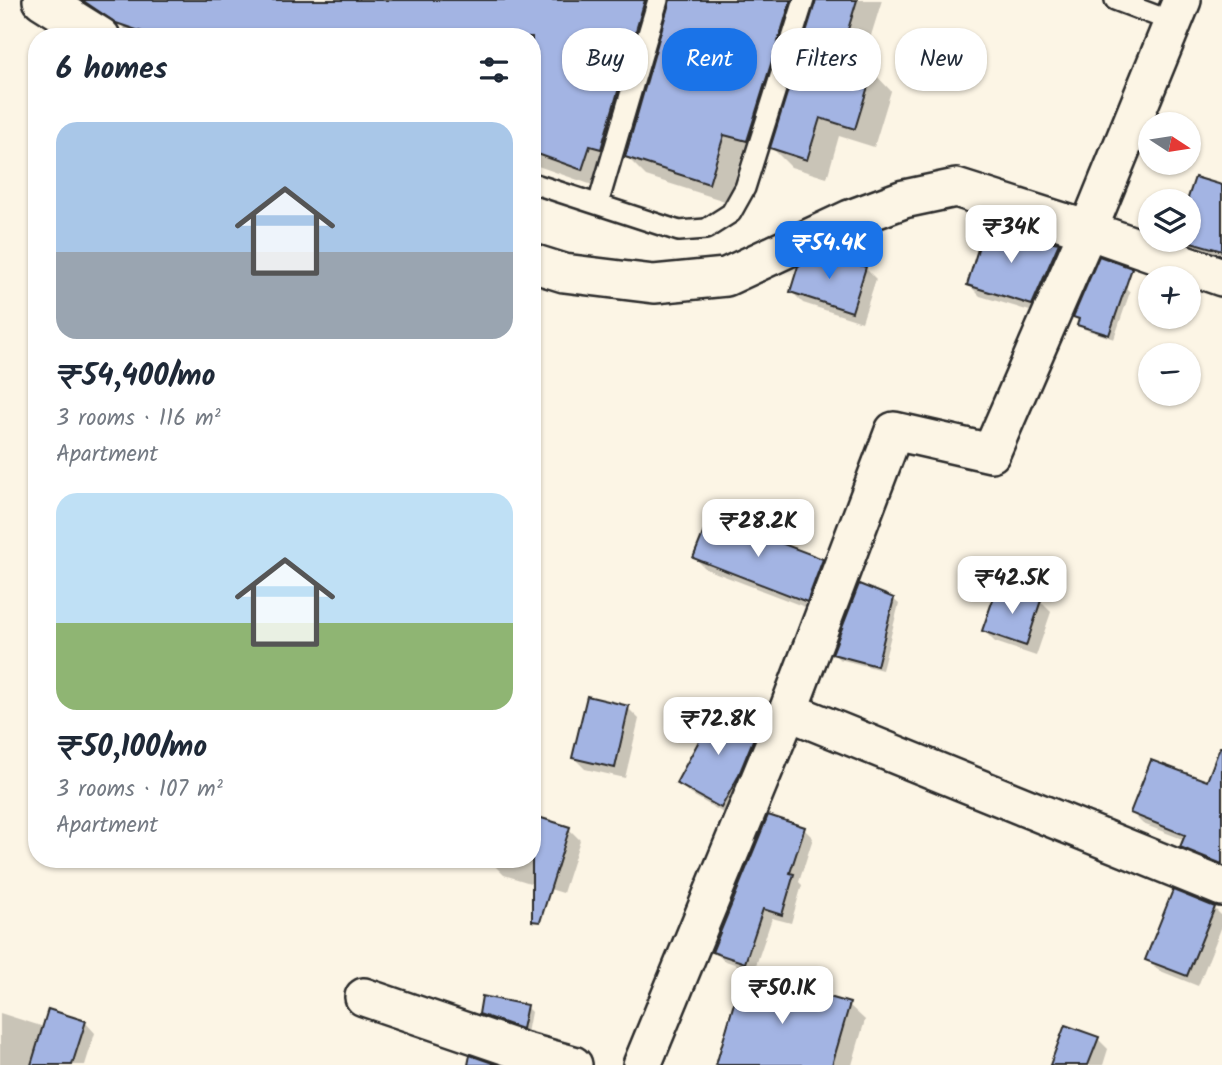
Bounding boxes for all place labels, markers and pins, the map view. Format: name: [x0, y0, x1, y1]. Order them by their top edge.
pin: ₹34K: [970, 205, 1052, 265]
pin: ₹54.4K: [772, 222, 886, 281]
pin: ₹28.2K: [701, 500, 815, 559]
pin: ₹42.5K: [955, 556, 1069, 616]
pin: ₹72.8K: [661, 698, 775, 757]
pin: ₹50.1K: [725, 967, 839, 1026]

